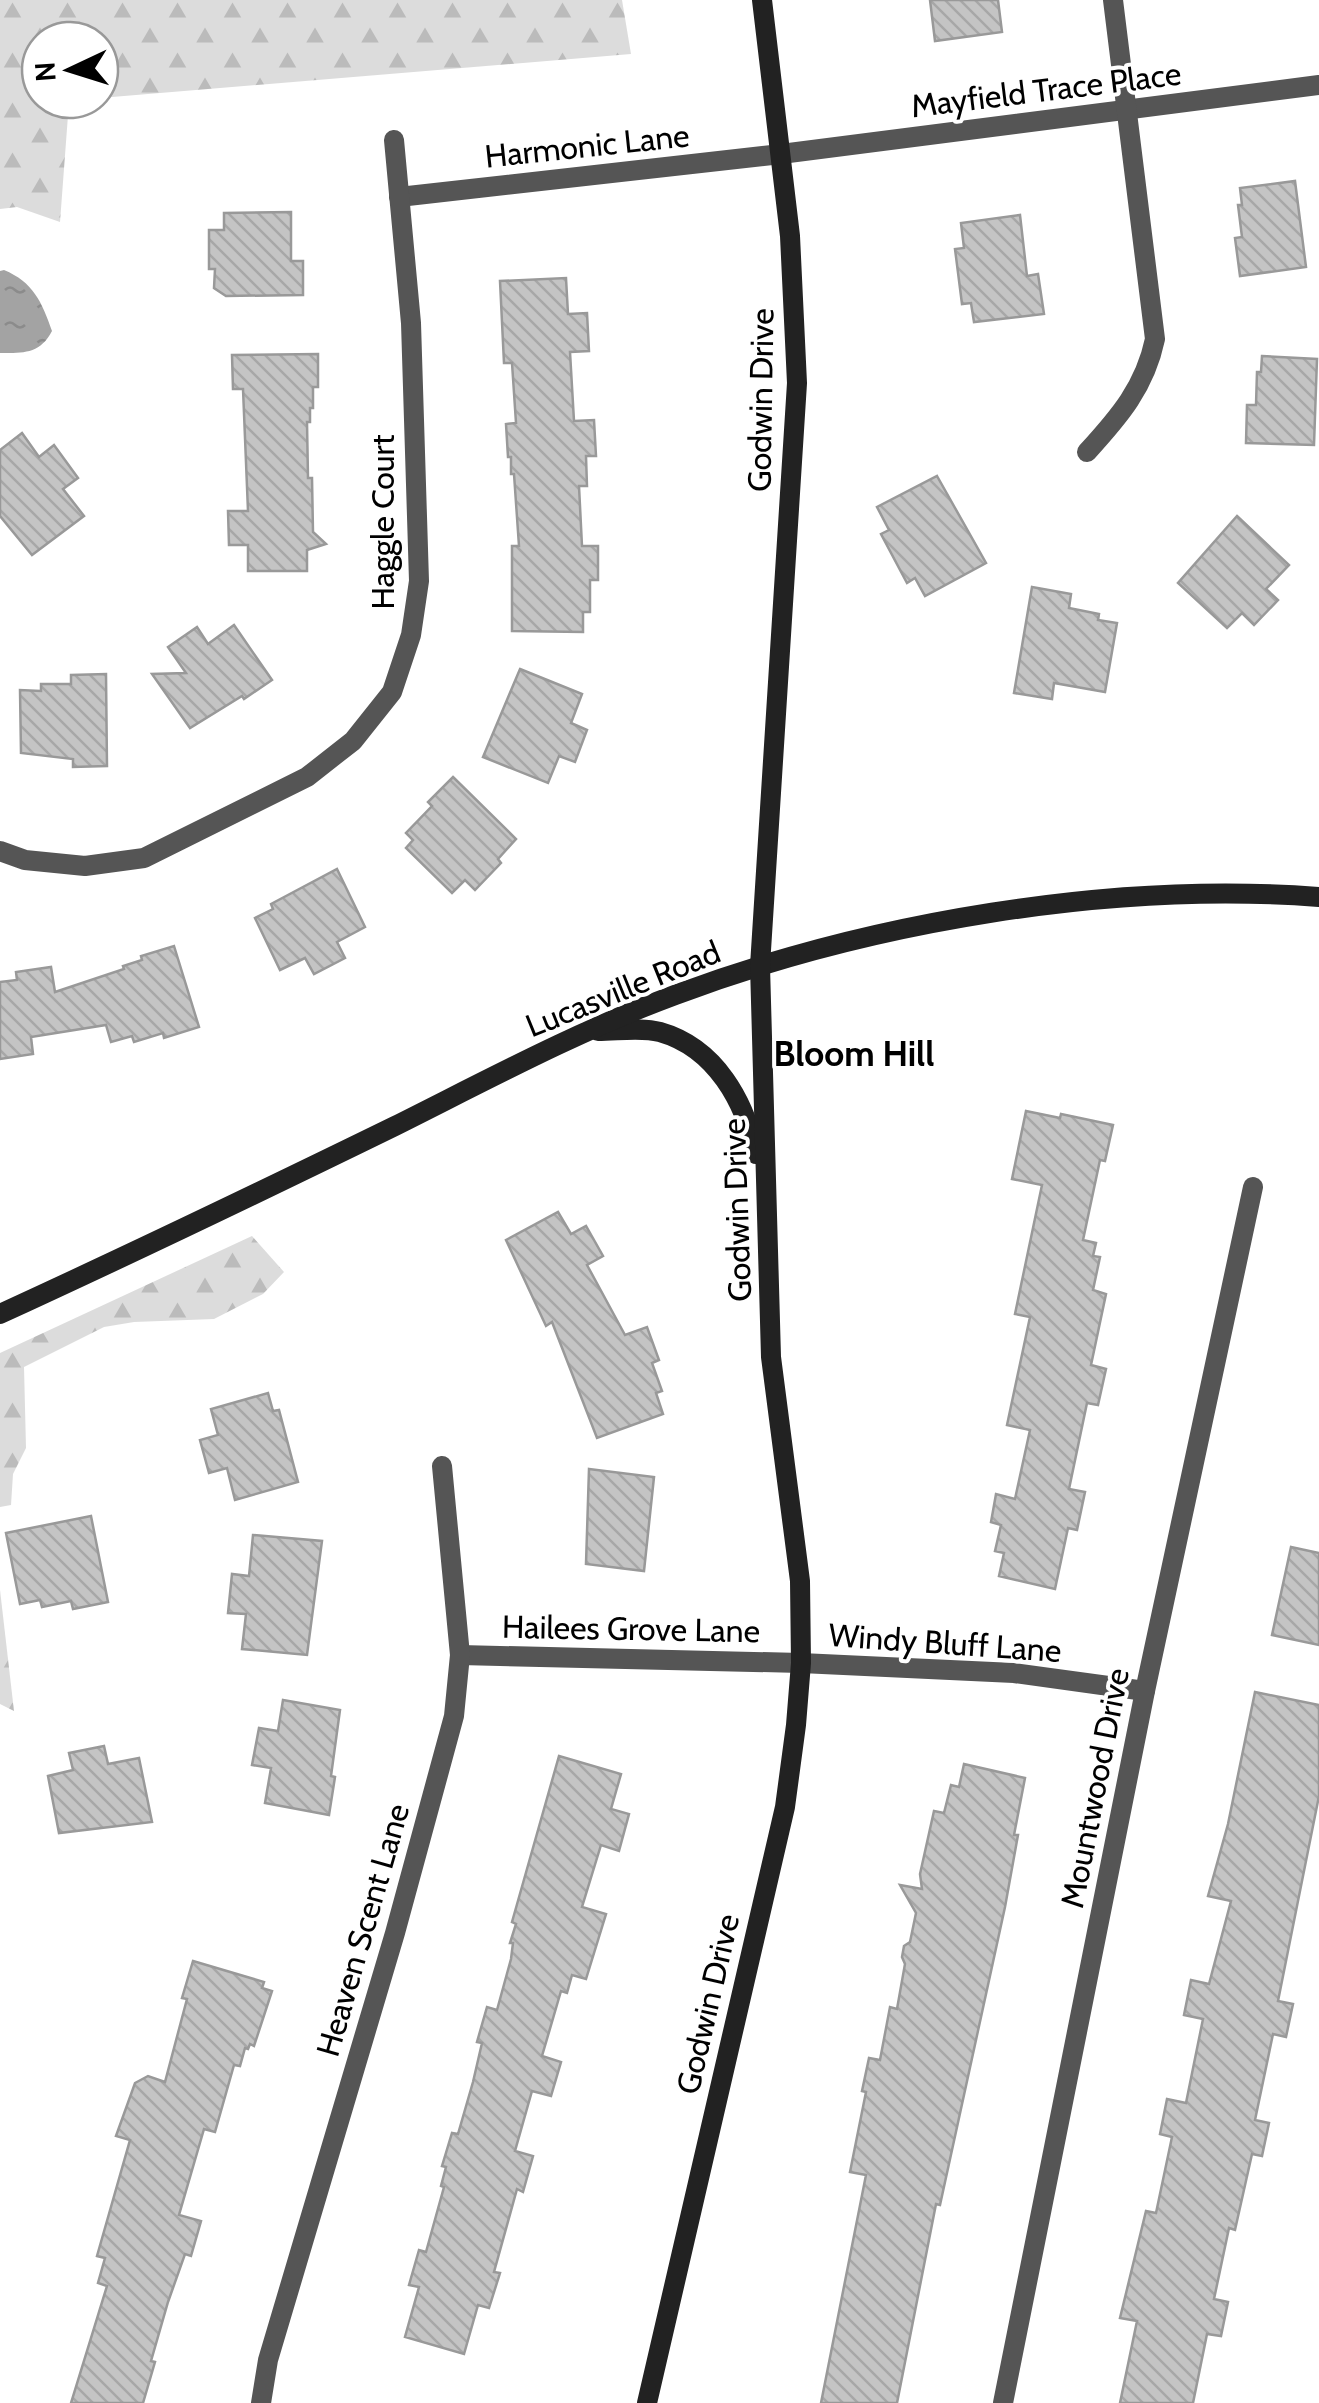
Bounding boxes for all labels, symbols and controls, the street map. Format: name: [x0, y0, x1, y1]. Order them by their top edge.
north arrow: [20, 20, 120, 120]
street label: Mayfield Trace Place: [909, 54, 1183, 125]
text: N: [27, 61, 63, 83]
street label: Harmonic Lane: [483, 115, 691, 176]
street label: Godwin Drive: [739, 308, 782, 492]
street label: Haggle Court: [363, 434, 402, 610]
street label: Lucasville Road: [520, 932, 726, 1045]
district label: Bloom Hill: [774, 1032, 934, 1075]
street label: Godwin Drive: [714, 1118, 759, 1302]
street label: Hailees Grove Lane: [502, 1607, 760, 1650]
street label: Windy Bluff Lane: [827, 1615, 1063, 1670]
street label: Mountwood Drive: [1052, 1665, 1137, 1911]
street label: Heaven Scent Lane: [308, 1799, 417, 2061]
street label: Godwin Drive: [668, 1910, 747, 2098]

